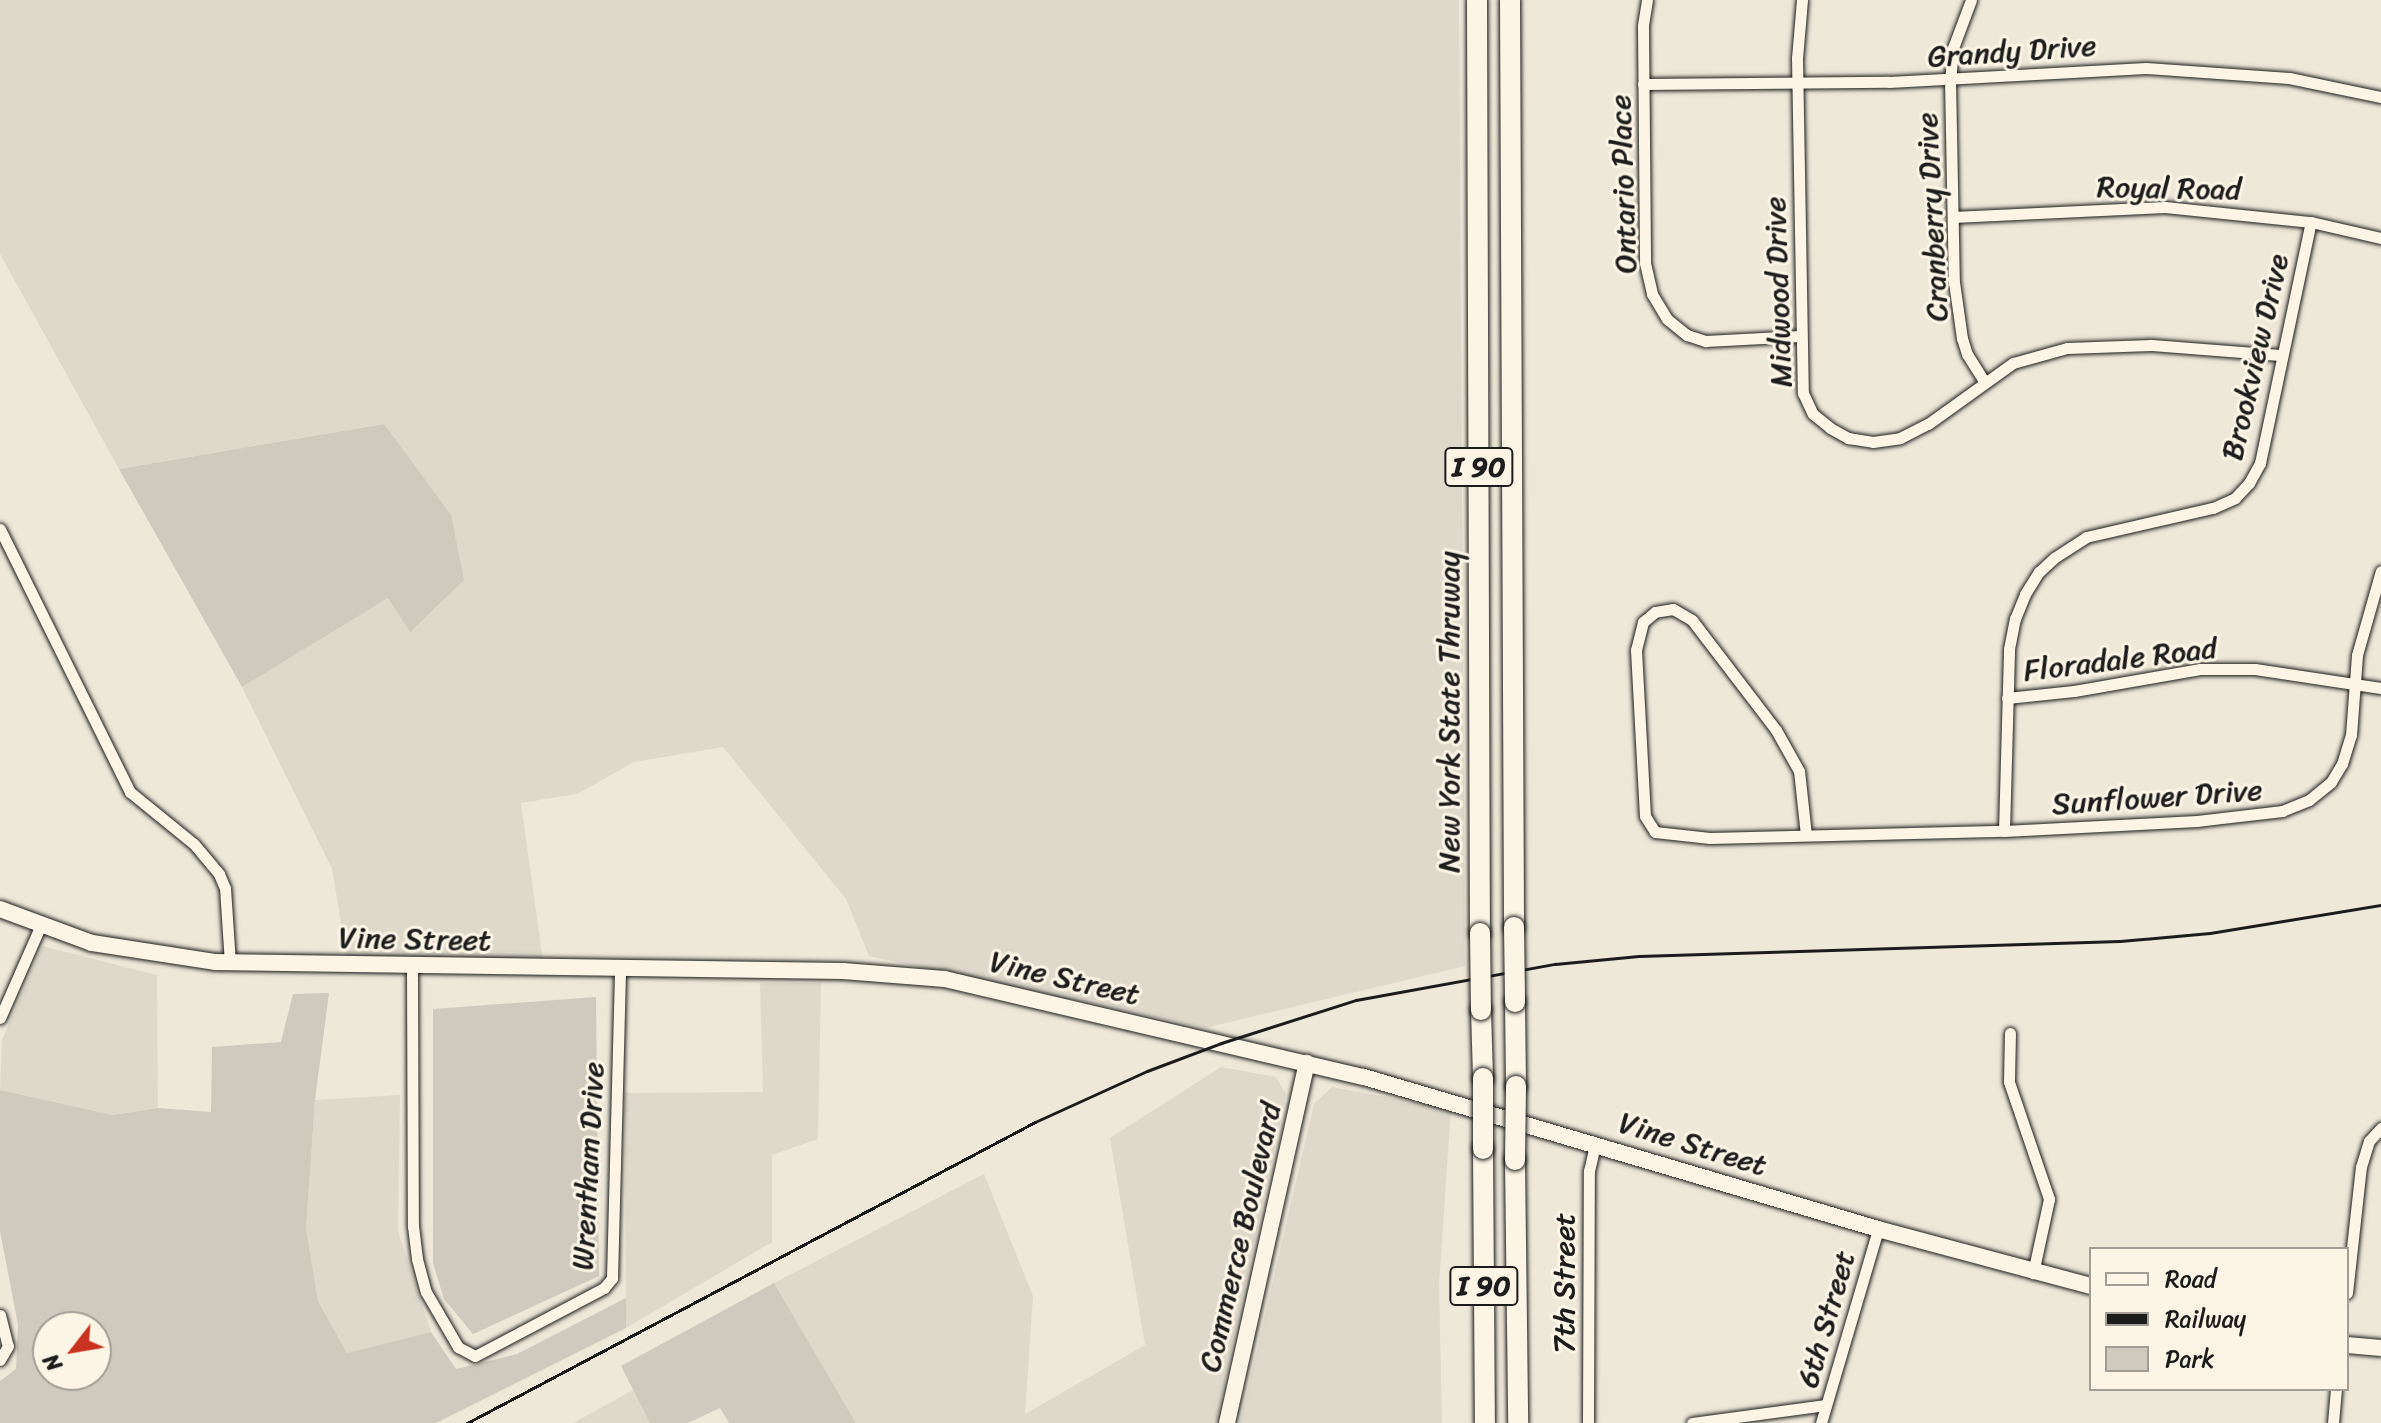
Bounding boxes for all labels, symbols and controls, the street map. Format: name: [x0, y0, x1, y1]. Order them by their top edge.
street label: Grandy Drive: [1926, 27, 2098, 75]
street label: Ontario Place: [1602, 94, 1644, 274]
street label: Cranberry Drive: [1909, 112, 1955, 322]
street label: Royal Road: [2096, 169, 2242, 207]
street label: Midwood Drive: [1757, 196, 1799, 388]
street label: Brookview Drive: [2214, 250, 2296, 464]
road number: I 90: [1443, 443, 1515, 491]
street label: New York State Thruway: [1431, 550, 1467, 874]
street label: Floradale Road: [2021, 629, 2219, 689]
street label: Sunflower Drive: [2050, 772, 2264, 822]
street label: Vine Street: [338, 920, 492, 958]
street label: Vine Street: [987, 943, 1143, 1013]
street label: Wrentham Drive: [565, 1061, 611, 1271]
street label: Commerce Boulevard: [1191, 1099, 1289, 1375]
street label: Vine Street: [1615, 1104, 1771, 1184]
street label: 7th Street: [1546, 1213, 1582, 1353]
street label: 6th Street: [1789, 1246, 1863, 1392]
legend: [2089, 1247, 2349, 1391]
text: Road: [2165, 1258, 2216, 1300]
road number: I 90: [1448, 1262, 1520, 1310]
text: Railway: [2165, 1298, 2246, 1340]
north arrow: [32, 1311, 112, 1391]
text: Park: [2165, 1338, 2214, 1380]
text: N: [32, 1346, 73, 1379]

